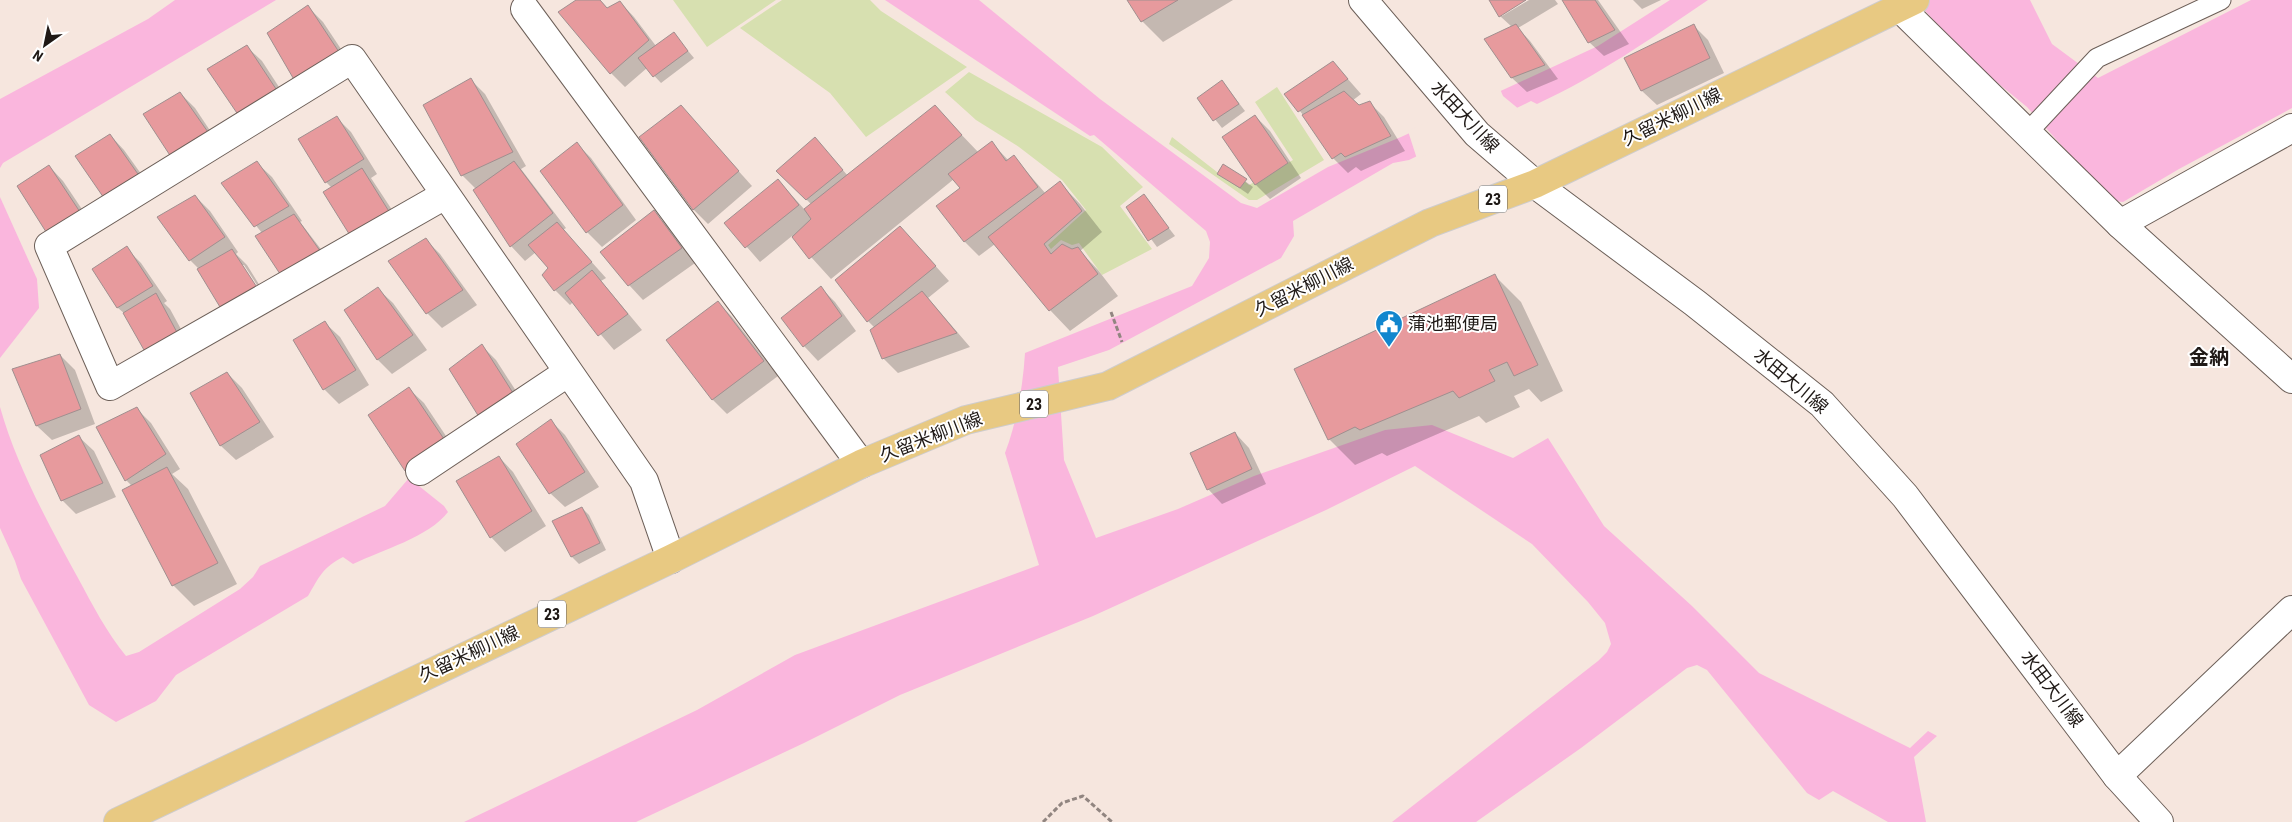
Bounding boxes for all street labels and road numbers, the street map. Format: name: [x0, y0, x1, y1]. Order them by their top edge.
street label: 水田大川線: [1427, 77, 1504, 157]
street label: 久留米柳川線: [1619, 83, 1725, 150]
road number: 23: [1479, 185, 1507, 212]
street label: 久留米柳川線: [1251, 253, 1357, 320]
street label: 水田大川線: [1750, 344, 1833, 418]
road number: 23: [1020, 390, 1048, 418]
street label: 久留米柳川線: [877, 407, 985, 466]
road number: 23: [538, 600, 566, 628]
street label: 久留米柳川線: [415, 621, 522, 686]
street label: 水田大川線: [2017, 646, 2088, 731]

